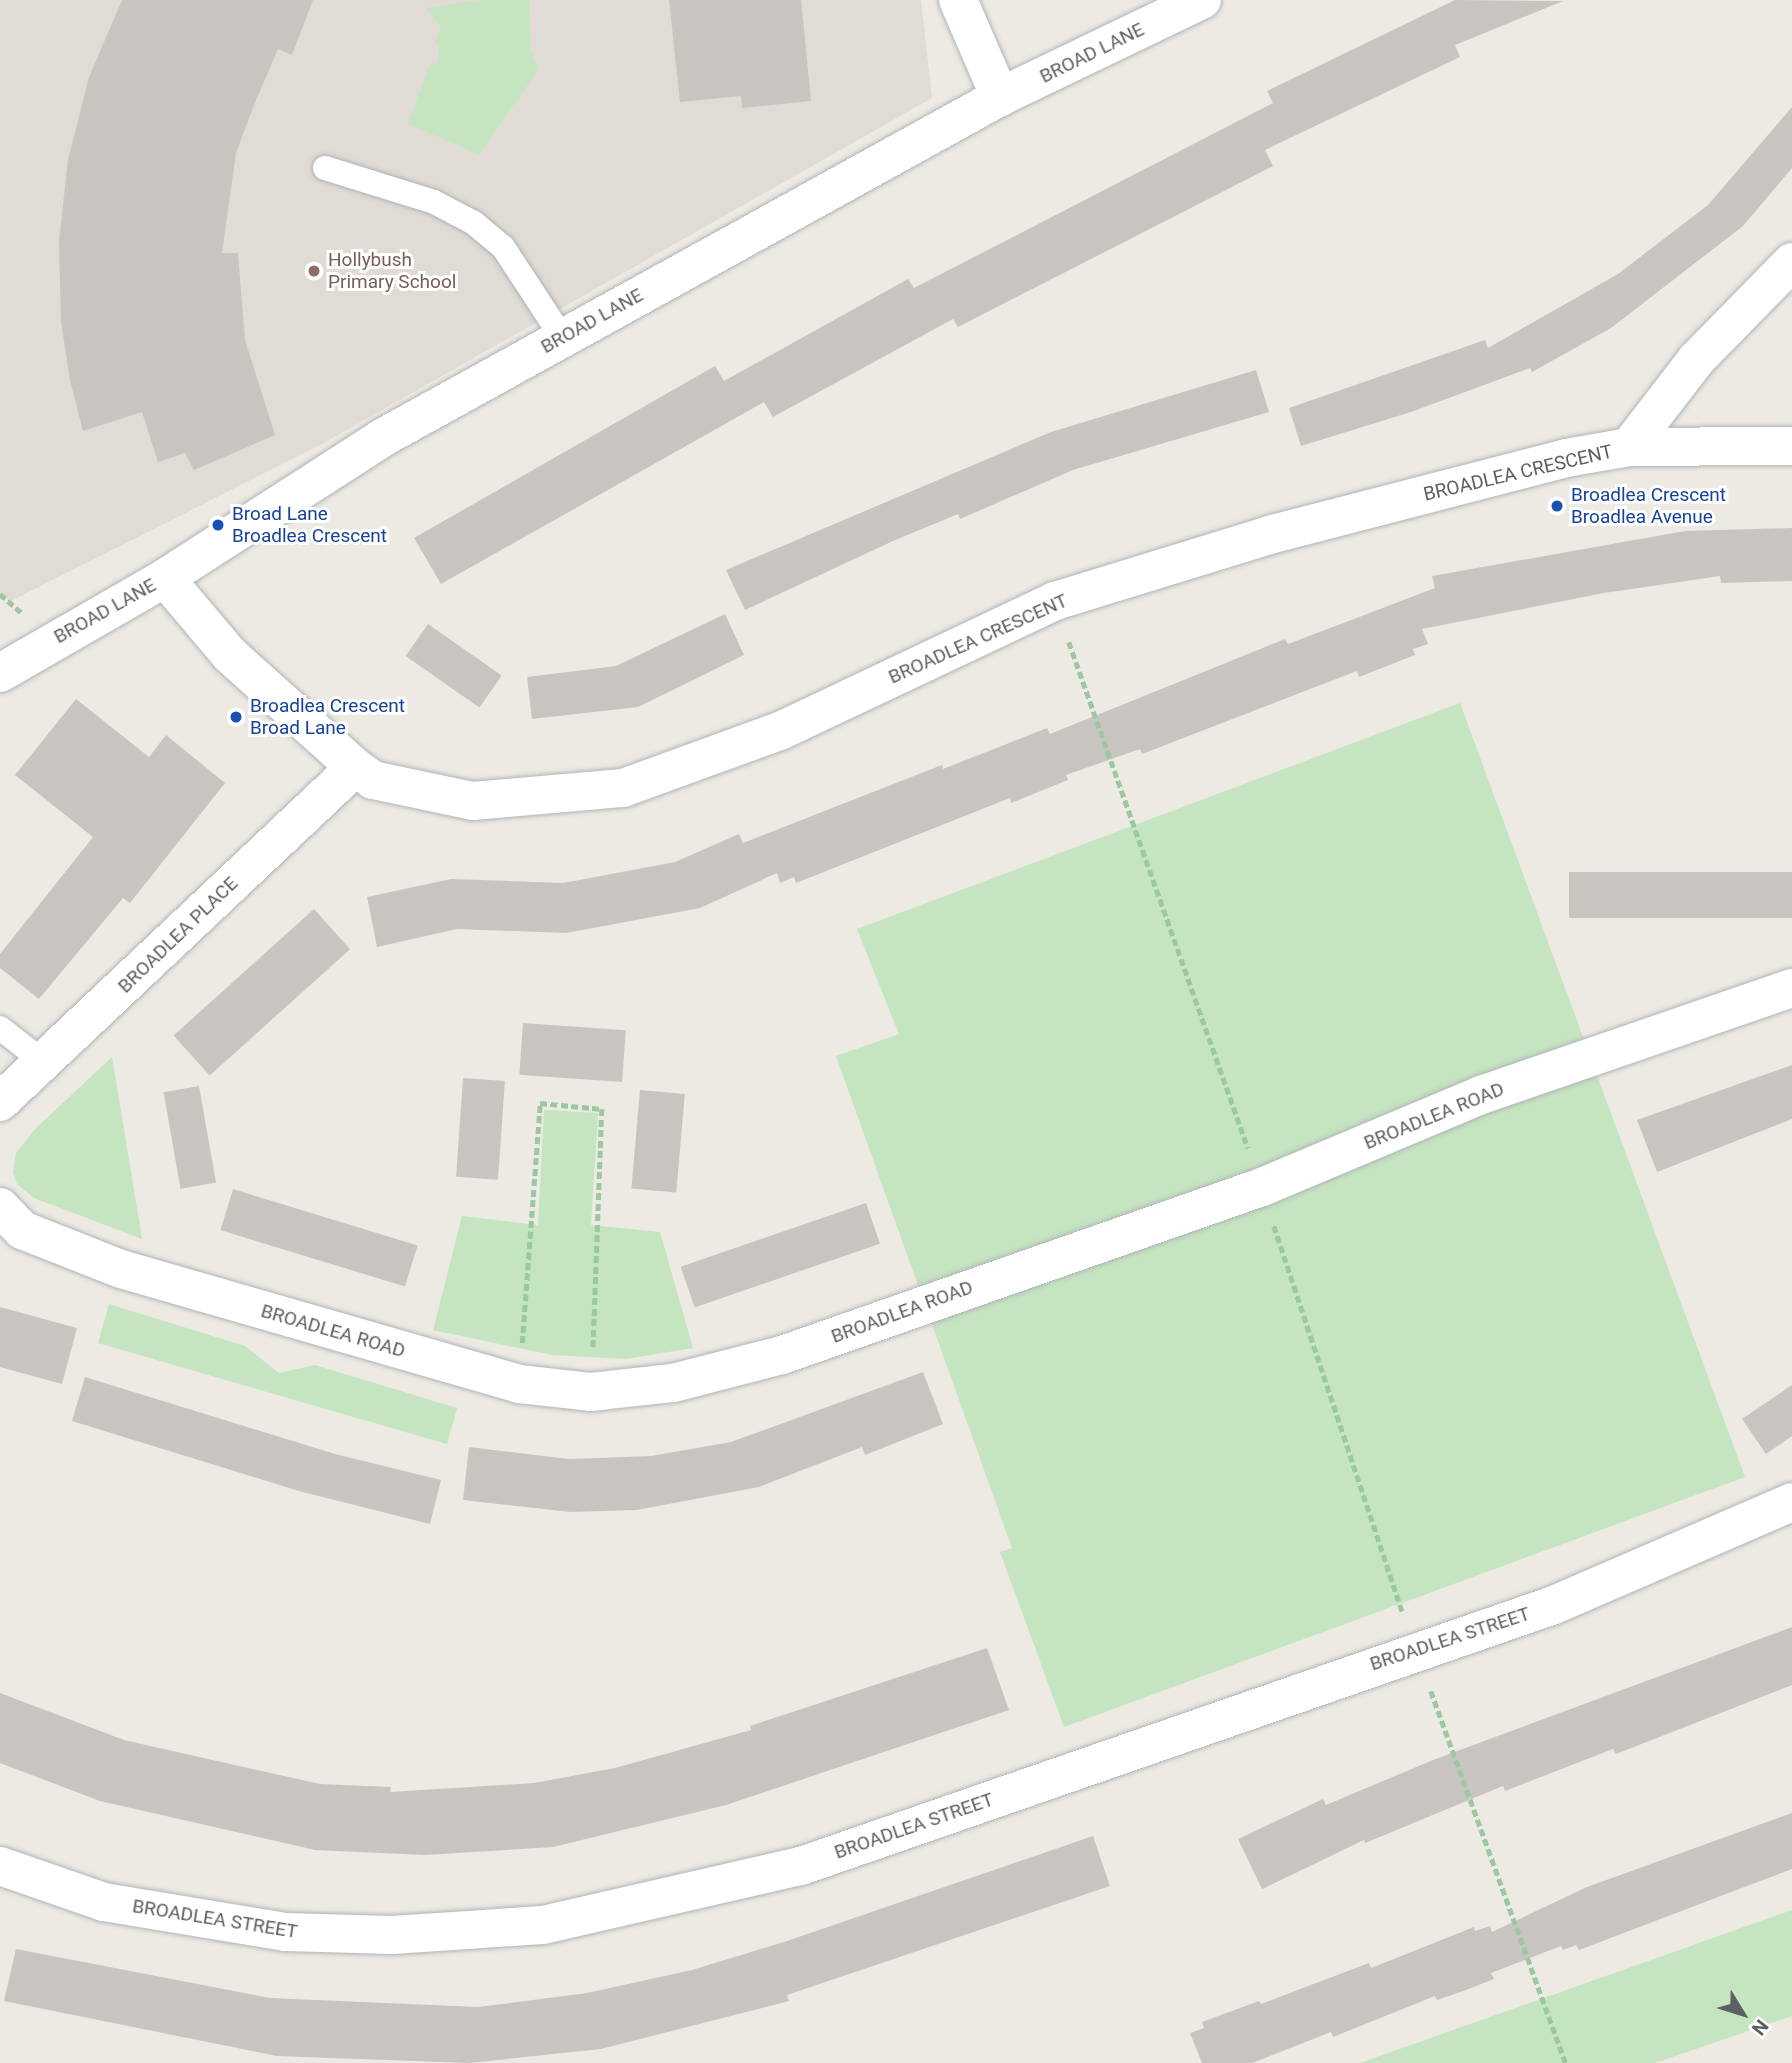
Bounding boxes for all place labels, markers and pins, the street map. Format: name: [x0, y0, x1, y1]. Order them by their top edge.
place label: Hollybush Primary School: [328, 249, 456, 293]
marker: Hollybush Primary School: [306, 263, 322, 279]
place label: Broadlea Crescent Broadlea Avenue: [1571, 484, 1726, 528]
marker: Broadlea Crescent Broadlea Avenue: [1549, 498, 1565, 514]
place label: Broad Lane Broadlea Crescent: [232, 503, 387, 547]
marker: Broad Lane Broadlea Crescent: [210, 517, 226, 533]
place label: Broadlea Crescent Broad Lane: [250, 695, 405, 739]
marker: Broadlea Crescent Broad Lane: [228, 709, 244, 725]

